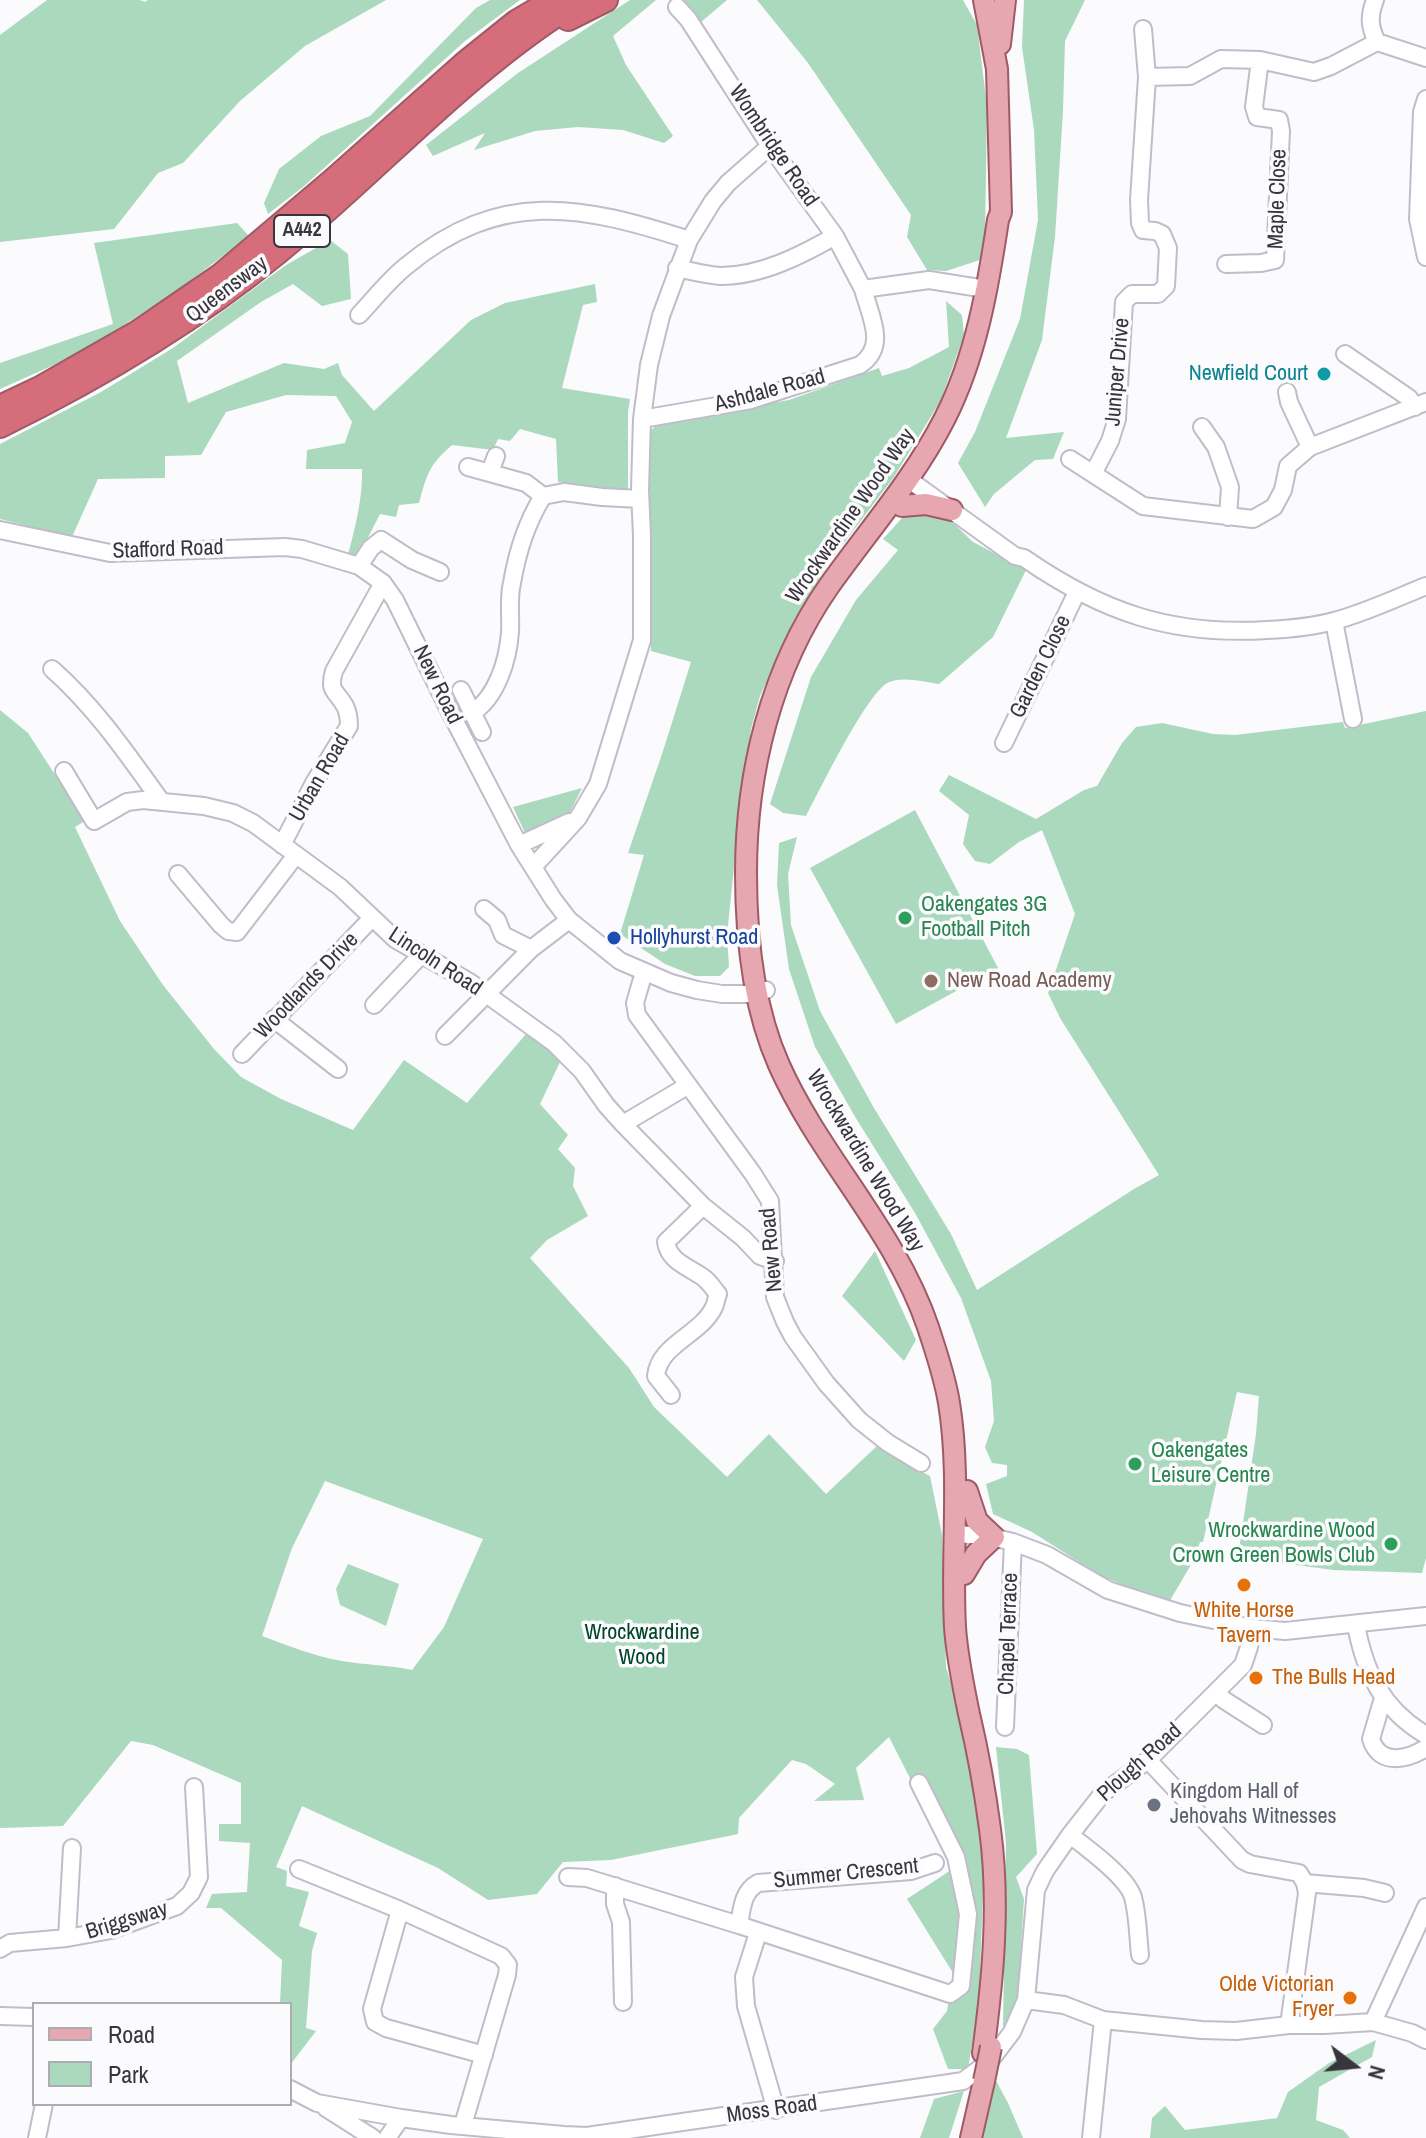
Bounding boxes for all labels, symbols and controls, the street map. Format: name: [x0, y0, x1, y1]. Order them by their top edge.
street label: Wombridge Road: [723, 80, 823, 212]
street label: Maple Close: [1263, 148, 1293, 250]
road number: A442: [274, 215, 330, 247]
street label: Queensway: [181, 251, 273, 329]
street label: Juniper Drive: [1100, 317, 1136, 427]
place label: Newfield Court: [1189, 361, 1308, 387]
street label: Ashdale Road: [712, 364, 828, 418]
marker: Newfield Court: [1315, 365, 1333, 383]
street label: Wrockwardine Wood Way: [781, 424, 921, 608]
street label: Stafford Road: [112, 535, 224, 565]
street label: Garden Close: [1005, 611, 1077, 723]
street label: New Road: [407, 641, 467, 729]
street label: Urban Road: [284, 729, 356, 827]
place label: Oakengates 3G Football Pitch: [921, 892, 1047, 944]
marker: Oakengates 3G Football Pitch: [896, 909, 914, 927]
street label: Lincoln Road: [383, 922, 487, 1002]
place label: Hollyhurst Road: [630, 925, 758, 951]
street label: Woodlands Drive: [250, 927, 364, 1045]
marker: Hollyhurst Road: [605, 929, 623, 947]
place label: New Road Academy: [947, 968, 1111, 994]
marker: New Road Academy: [922, 972, 940, 990]
street label: Wrockwardine Wood Way: [800, 1065, 930, 1257]
street label: New Road: [755, 1207, 789, 1293]
place label: Oakengates Leisure Centre: [1151, 1438, 1270, 1490]
marker: Oakengates Leisure Centre: [1126, 1455, 1144, 1473]
place label: Wrockwardine Wood Crown Green Bowls Club: [1172, 1518, 1375, 1570]
marker: Wrockwardine Wood Crown Green Bowls Club: [1382, 1535, 1400, 1553]
street label: Chapel Terrace: [994, 1572, 1024, 1696]
marker: White Horse Tavern: [1235, 1576, 1253, 1594]
place label: White Horse Tavern: [1194, 1598, 1294, 1650]
park label: Wrockwardine Wood: [585, 1620, 699, 1672]
place label: The Bulls Head: [1272, 1665, 1395, 1691]
marker: The Bulls Head: [1247, 1669, 1265, 1687]
street label: Plough Road: [1092, 1718, 1188, 1808]
place label: Kingdom Hall of Jehovahs Witnesses: [1170, 1779, 1336, 1830]
marker: Kingdom Hall of Jehovahs Witnesses: [1145, 1796, 1163, 1814]
street label: Summer Crescent: [772, 1853, 920, 1895]
street label: Briggsway: [83, 1896, 171, 1946]
place label: Olde Victorian Fryer: [1219, 1972, 1334, 2024]
marker: Olde Victorian Fryer: [1341, 1989, 1359, 2007]
legend: [32, 2002, 292, 2106]
text: Road: [108, 2018, 155, 2050]
north arrow: [1314, 2026, 1394, 2106]
text: Park: [108, 2058, 148, 2090]
text: N: [1361, 2062, 1393, 2083]
street label: Moss Road: [725, 2091, 819, 2129]

